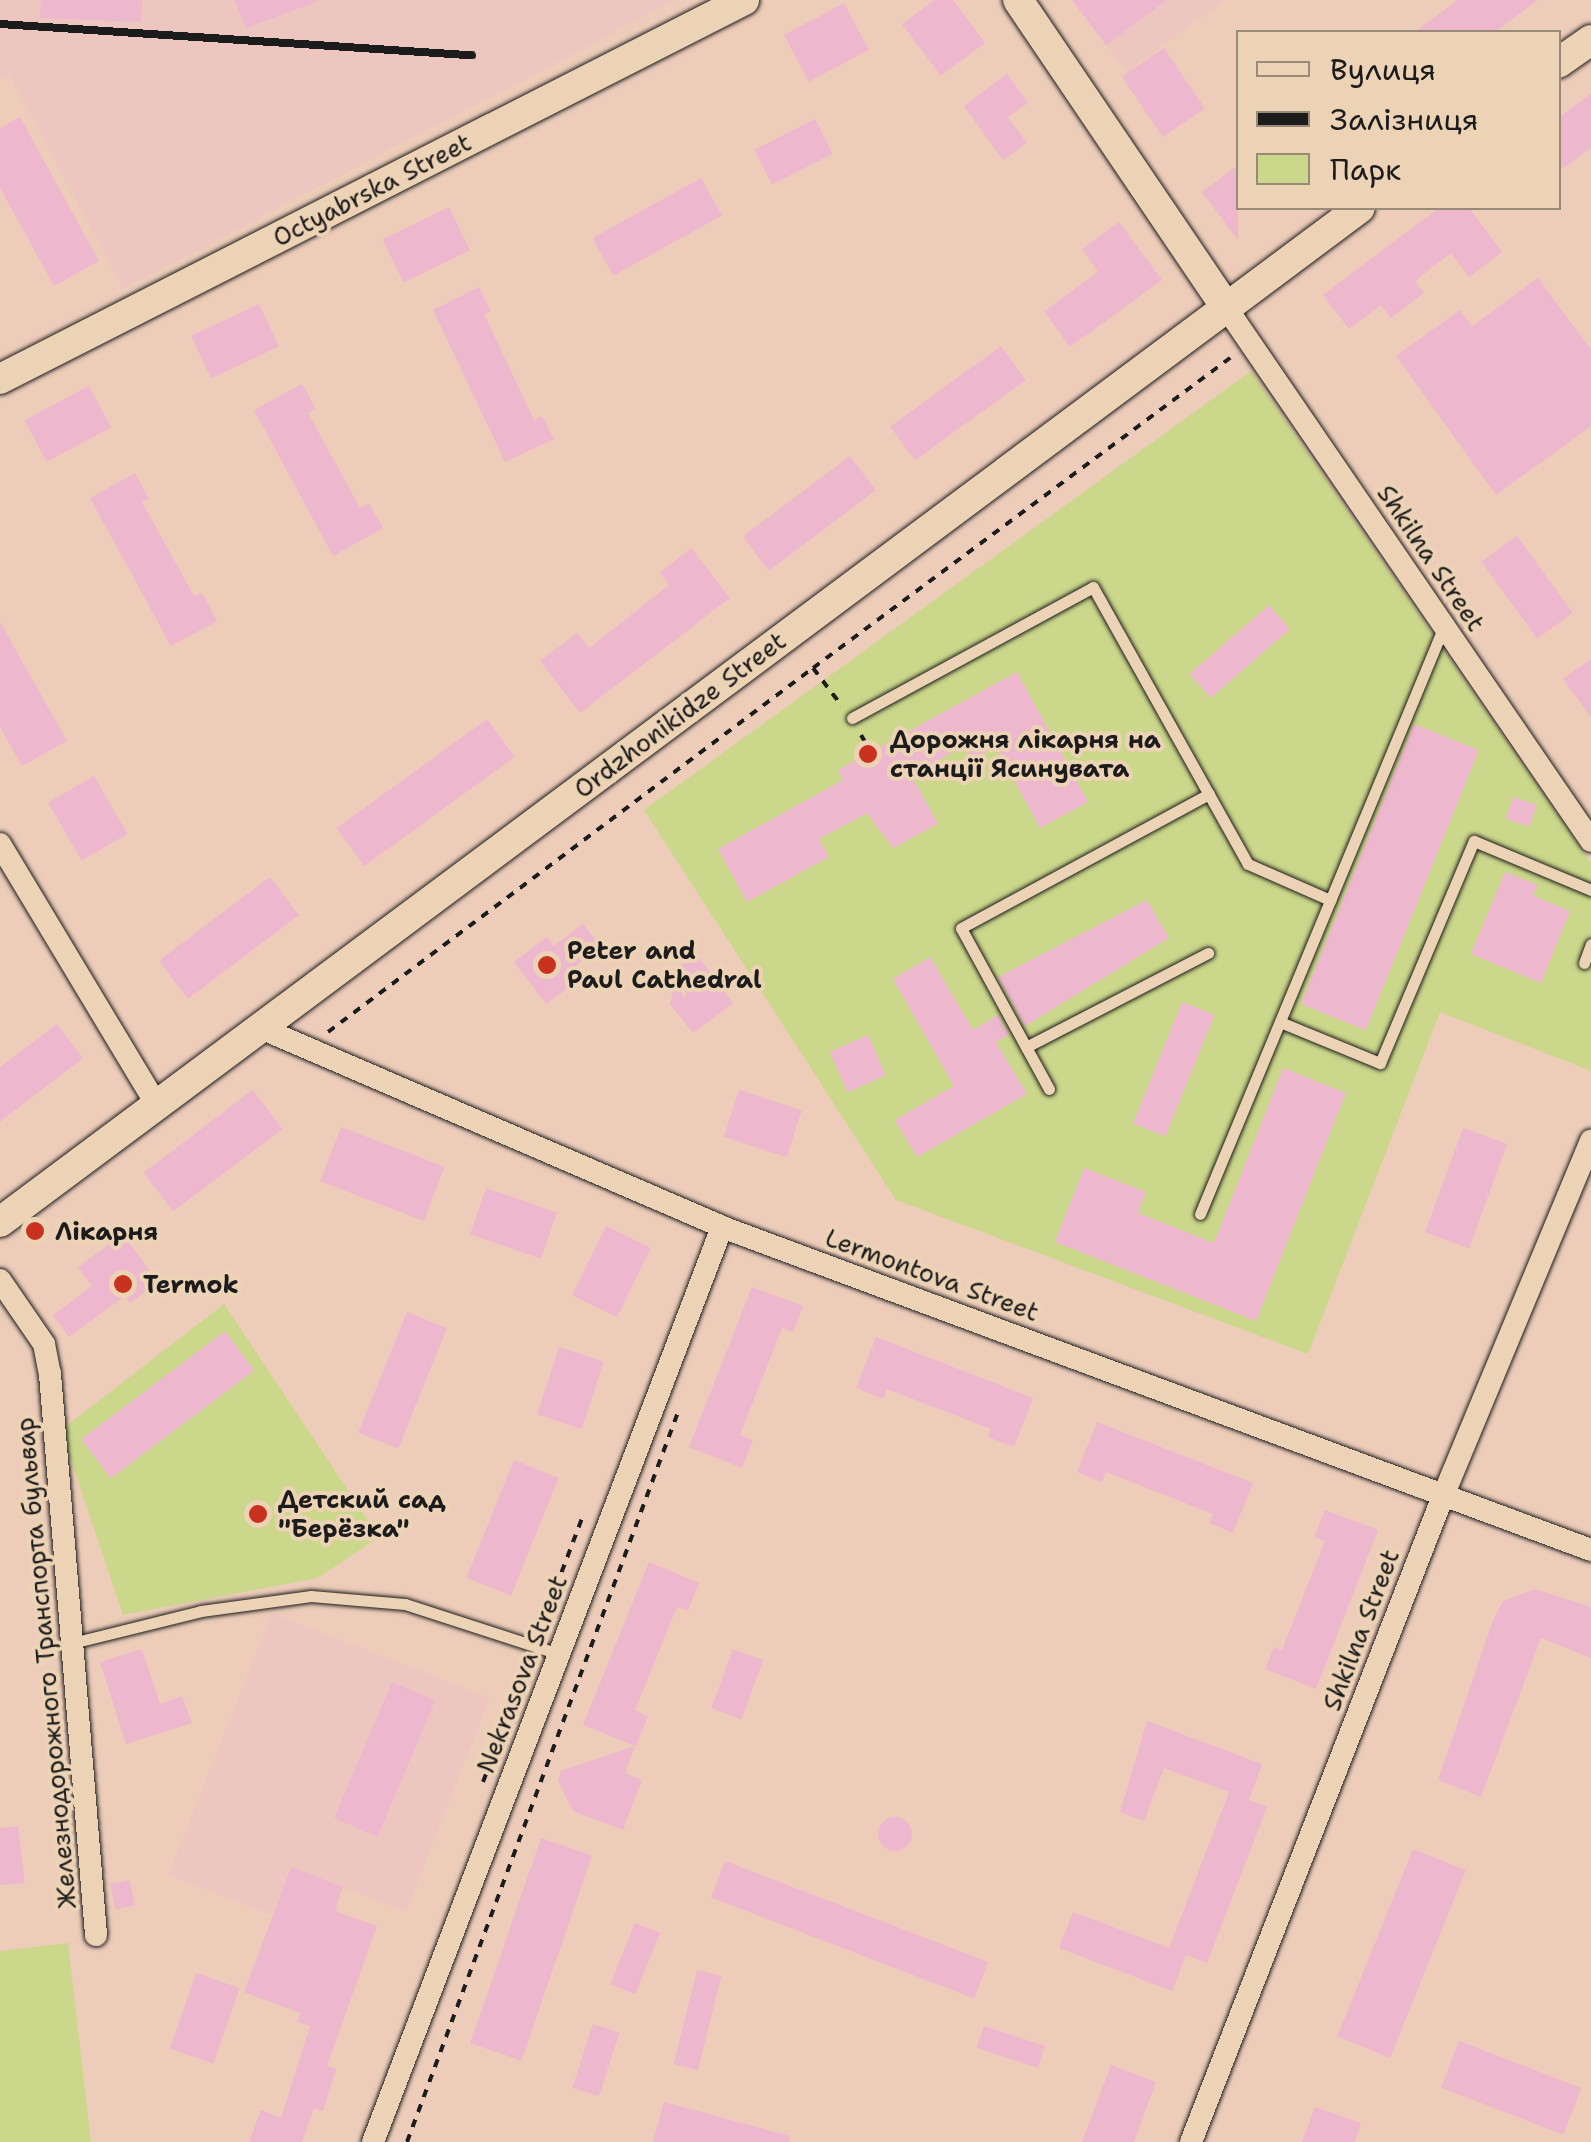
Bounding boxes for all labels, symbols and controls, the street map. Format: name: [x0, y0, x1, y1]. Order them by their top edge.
legend: [1236, 30, 1561, 210]
text: Вулиця: [1330, 49, 1436, 90]
text: Залізниця: [1330, 99, 1479, 140]
street label: Octyabrska Street: [268, 127, 476, 253]
text: Парк: [1330, 149, 1401, 190]
street label: Shkilna Street: [1371, 479, 1491, 637]
street label: Ordzhonikidze Street: [568, 626, 792, 804]
place label: Дорожня лікарня на станції Ясинувата: [890, 725, 1161, 784]
marker: Дорожня лікарня на станції Ясинувата: [855, 741, 881, 767]
place label: Peter and Paul Cathedral: [567, 936, 762, 995]
marker: Peter and Paul Cathedral: [536, 954, 558, 976]
place label: Лікарня: [55, 1216, 158, 1246]
marker: Лікарня: [24, 1220, 46, 1242]
street label: Lermontova Street: [821, 1222, 1043, 1328]
place label: Termok: [143, 1269, 239, 1299]
marker: Termok: [112, 1273, 134, 1295]
street label: Железнодорожного Транспорта бульвар: [10, 1416, 82, 1910]
place label: Детский сад "Берёзка": [278, 1485, 446, 1544]
marker: Детский сад "Берёзка": [247, 1503, 269, 1525]
street label: Shkilna Street: [1317, 1545, 1405, 1715]
street label: Nekrasova Street: [470, 1571, 574, 1777]

